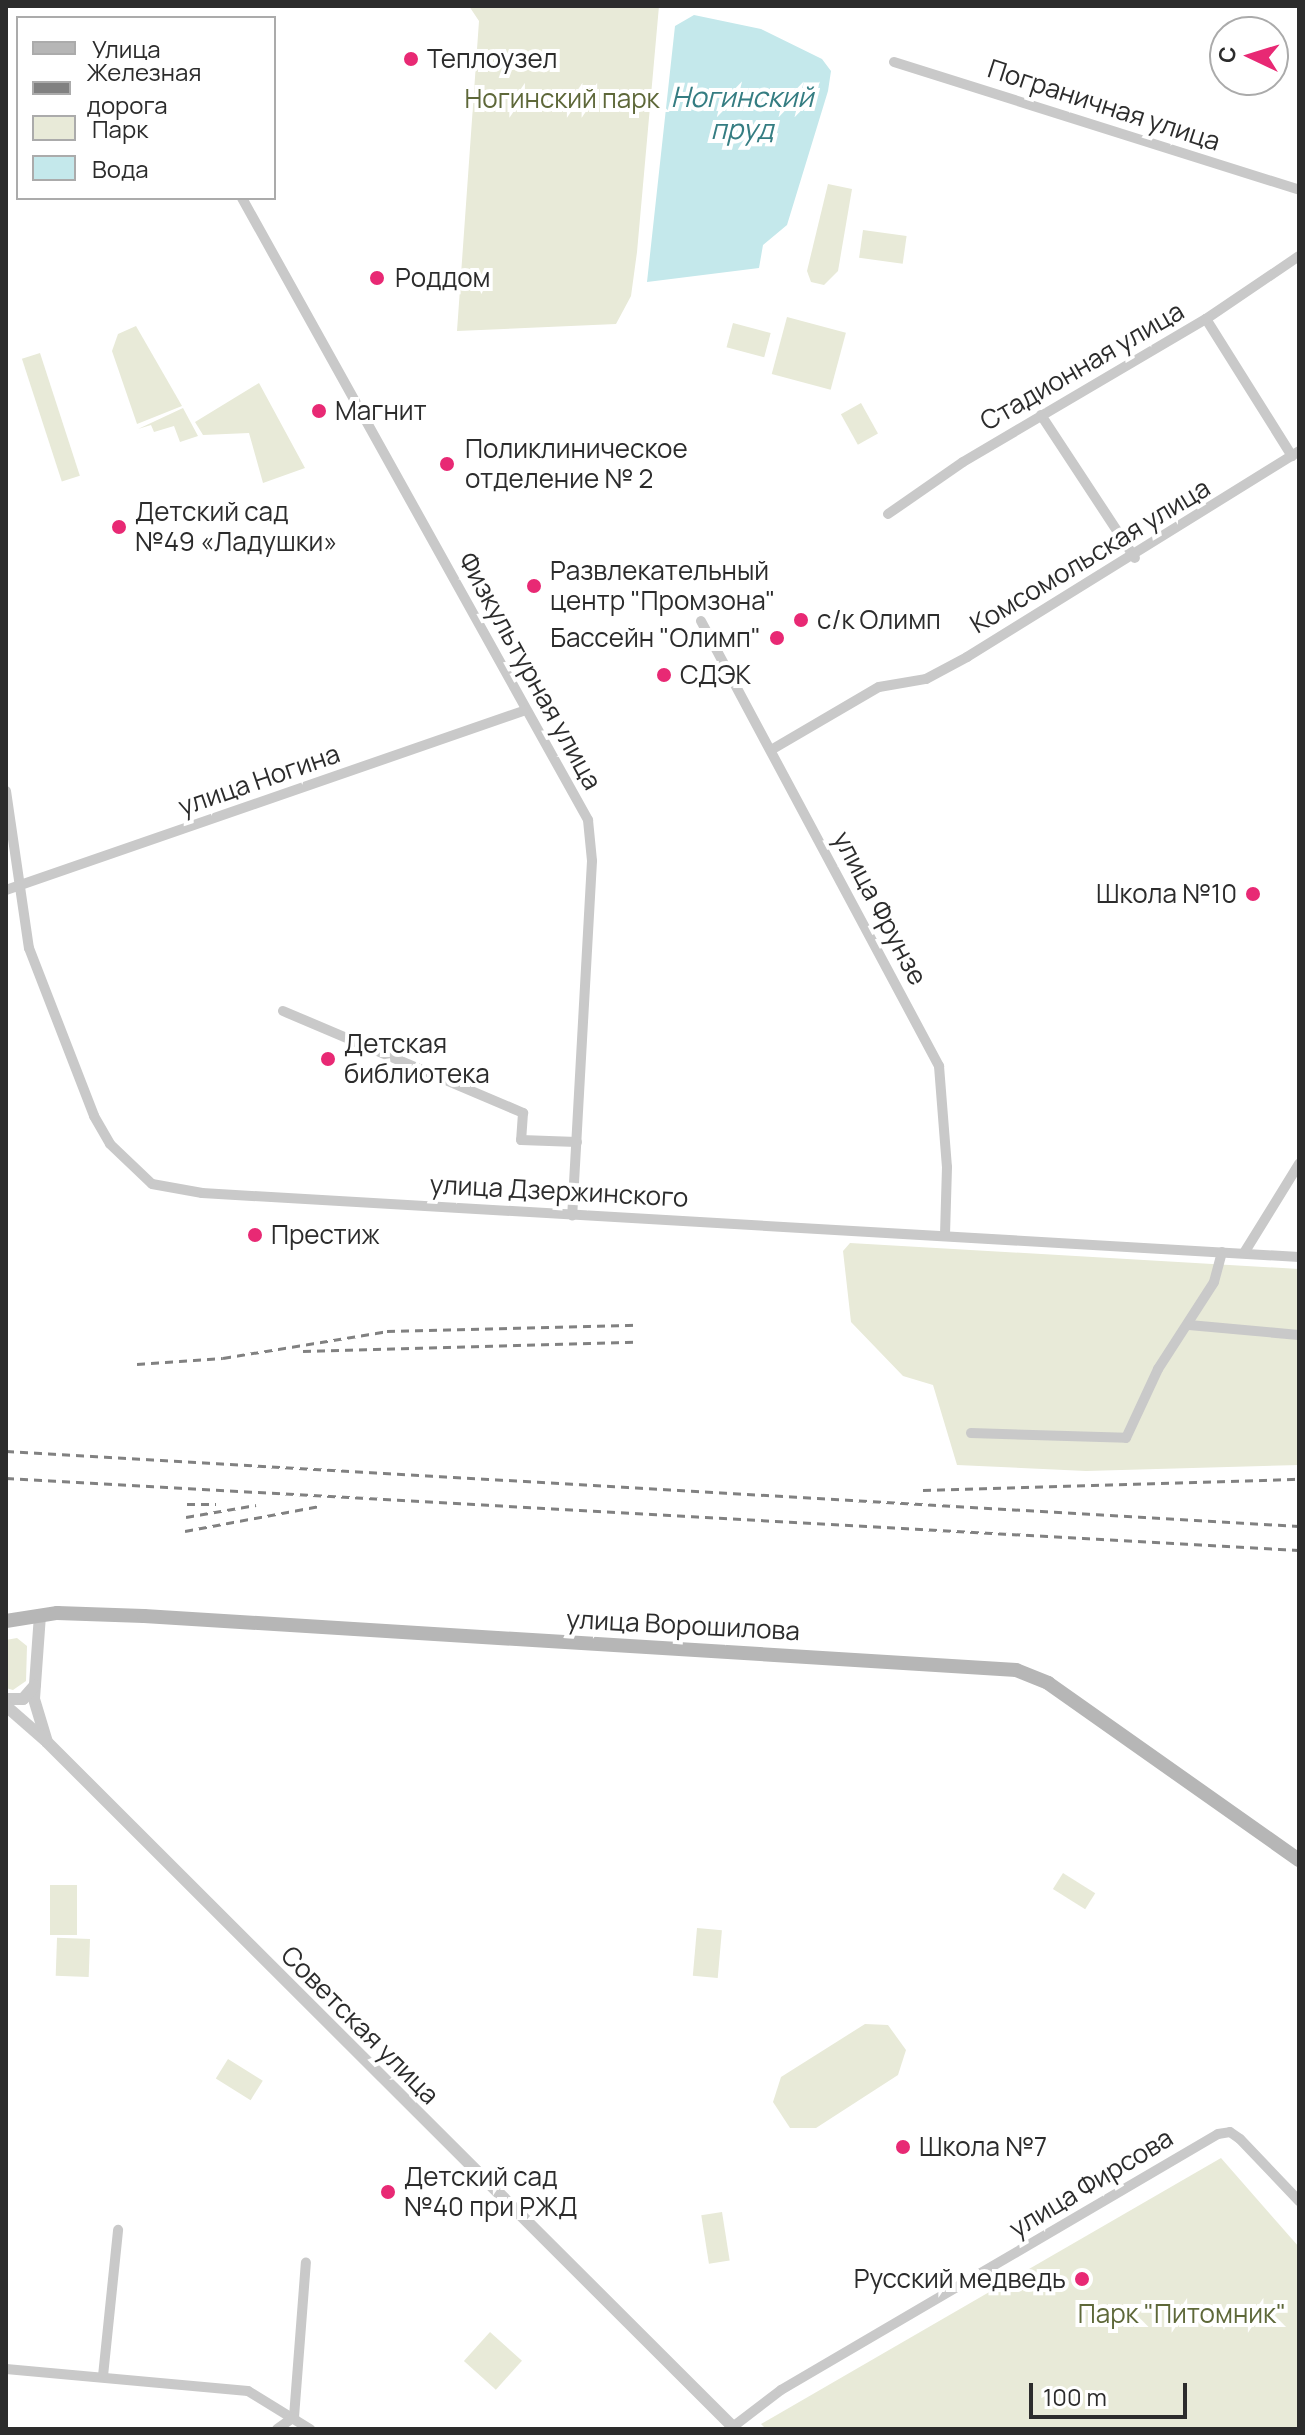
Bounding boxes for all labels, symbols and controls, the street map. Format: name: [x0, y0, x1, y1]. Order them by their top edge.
legend: [16, 16, 276, 200]
north arrow: [1209, 16, 1289, 96]
text: Улица: [92, 32, 161, 65]
place label: Теплоузел: [427, 43, 558, 75]
text: С: [1212, 45, 1243, 64]
marker: Теплоузел: [402, 50, 420, 68]
street label: Пограничная улица: [984, 53, 1224, 157]
text: Железная дорога: [87, 55, 202, 121]
water label: Ногинский пруд: [671, 79, 813, 145]
park label: Ногинский парк: [464, 83, 660, 115]
text: Парк: [92, 112, 148, 145]
text: Вода: [92, 152, 149, 185]
place label: Роддом: [395, 262, 491, 294]
marker: Роддом: [366, 267, 388, 289]
street label: Стадионная улица: [975, 295, 1189, 437]
place label: Магнит: [335, 395, 427, 427]
marker: Магнит: [310, 402, 328, 420]
place label: Поликлиническое отделение № 2: [465, 433, 688, 494]
marker: Поликлиническое отделение № 2: [436, 453, 458, 475]
street label: Комсомольская улица: [964, 472, 1216, 640]
place label: Детский сад №49 «Ладушки»: [135, 496, 337, 558]
marker: Детский сад №49 «Ладушки»: [110, 518, 128, 536]
street label: Физкультурная улица: [452, 547, 608, 795]
place label: Развлекательный центр "Промзона": [550, 555, 775, 616]
marker: Развлекательный центр "Промзона": [525, 577, 543, 595]
place label: с/к Олимп: [817, 604, 941, 636]
marker: с/к Олимп: [792, 611, 810, 629]
place label: Бассейн "Олимп": [550, 622, 761, 654]
marker: Бассейн "Олимп": [768, 629, 786, 647]
place label: СДЭК: [680, 659, 751, 691]
marker: СДЭК: [655, 666, 673, 684]
street label: улица Ногина: [174, 738, 344, 822]
street label: улица Фрунзе: [826, 826, 934, 990]
place label: Школа №10: [1096, 878, 1237, 910]
marker: Школа №10: [1244, 885, 1262, 903]
place label: Детская библиотека: [344, 1028, 490, 1090]
marker: Детская библиотека: [319, 1050, 337, 1068]
street label: улица Дзержинского: [429, 1169, 689, 1213]
place label: Престиж: [271, 1219, 380, 1251]
marker: Престиж: [246, 1226, 264, 1244]
street label: улица Ворошилова: [565, 1603, 801, 1647]
street label: Советская улица: [275, 1940, 445, 2110]
street label: улица Фирсова: [1004, 2122, 1178, 2244]
place label: Школа №7: [919, 2131, 1047, 2163]
marker: Школа №7: [894, 2138, 912, 2156]
place label: Детский сад №40 при РЖД: [404, 2161, 577, 2222]
marker: Детский сад №40 при РЖД: [379, 2183, 397, 2201]
place label: Русский медведь: [854, 2263, 1066, 2295]
marker: Русский медведь: [1073, 2270, 1091, 2288]
park label: Парк "Питомник": [1078, 2298, 1286, 2330]
scale bar: [1033, 2367, 1191, 2417]
text: 100 m: [1043, 2380, 1107, 2413]

